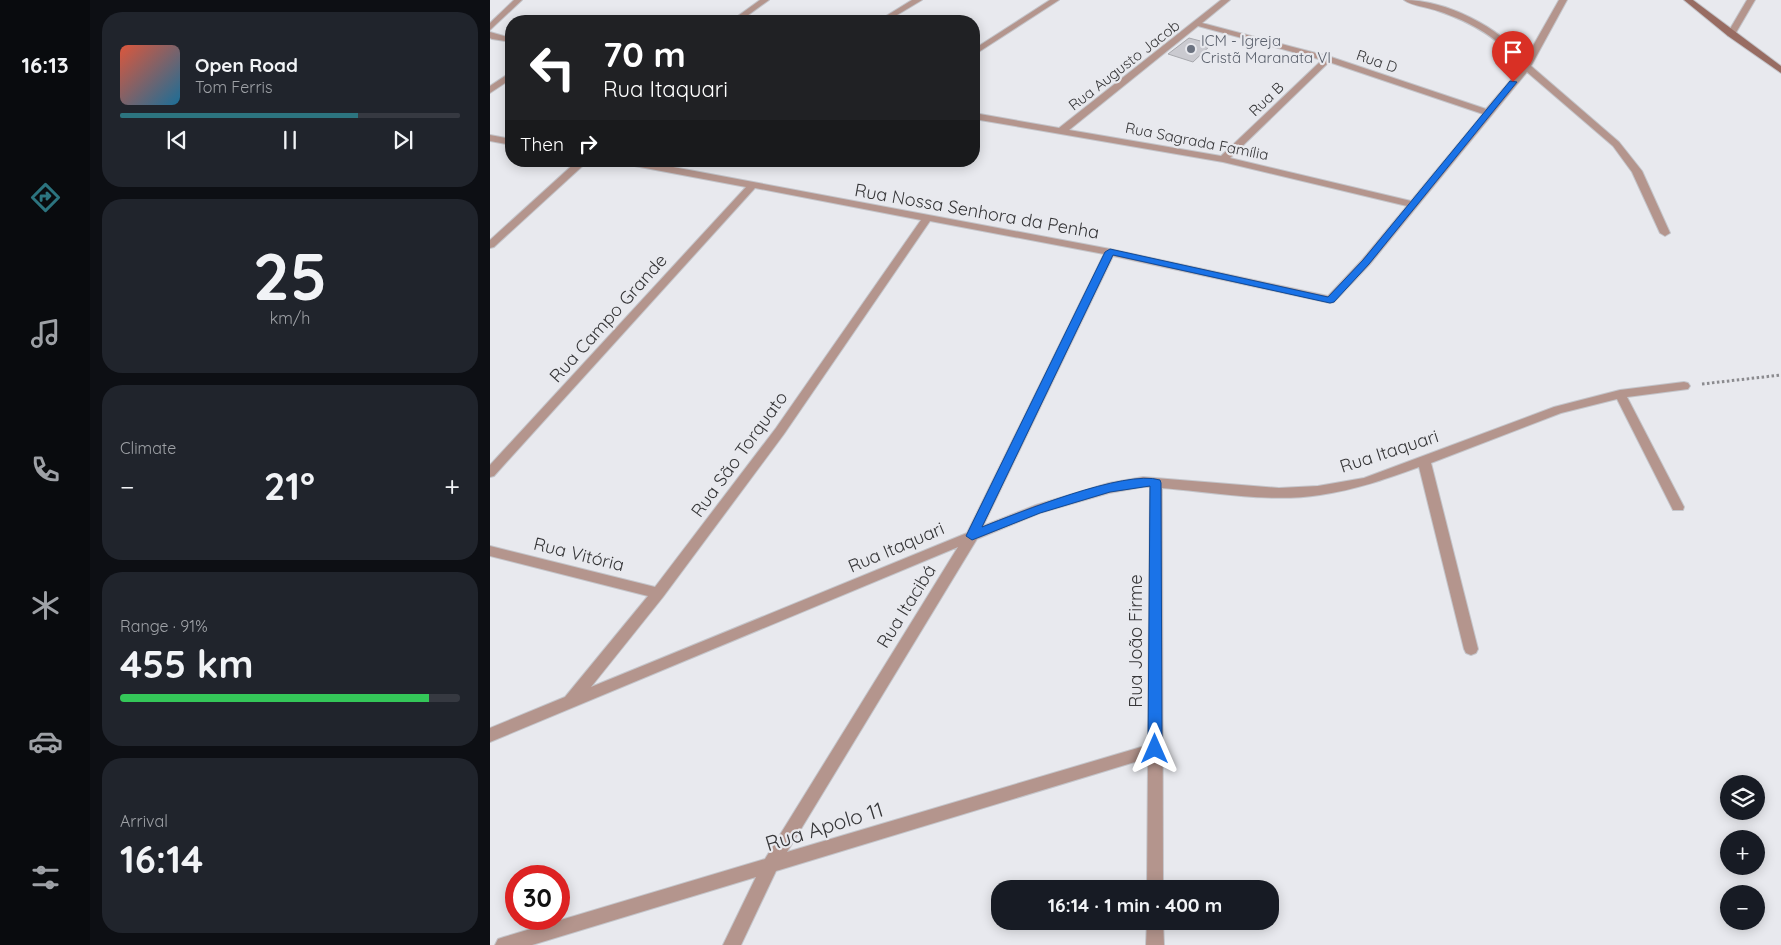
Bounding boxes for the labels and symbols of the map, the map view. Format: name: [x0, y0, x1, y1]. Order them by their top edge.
street label: Rua Augusto Jacob: [1065, 16, 1183, 114]
place label: ICM - Igreja Cristã Maranata VI: [1201, 31, 1331, 67]
pin: [1492, 31, 1534, 82]
marker: ICM - Igreja Cristã Maranata VI: [1185, 43, 1197, 55]
street label: Rua D: [1354, 45, 1400, 77]
street label: Rua B: [1245, 78, 1288, 120]
street label: Rua Sagrada Família: [1124, 118, 1270, 164]
street label: Rua Nossa Senhora da Penha: [853, 178, 1101, 244]
street label: Rua Campo Grande: [544, 249, 672, 387]
street label: Rua São Torquato: [686, 387, 792, 521]
street label: Rua Itaquari: [1337, 424, 1441, 478]
street label: Rua Itaquari: [844, 516, 948, 578]
street label: Rua Vitória: [531, 532, 627, 576]
street label: Rua Itacibá: [871, 560, 941, 652]
street label: Rua João Firme: [1124, 574, 1147, 708]
position arrow: [1128, 722, 1180, 774]
street label: Rua Apolo 11: [762, 796, 886, 856]
speed limit sign: 30: [505, 865, 570, 930]

